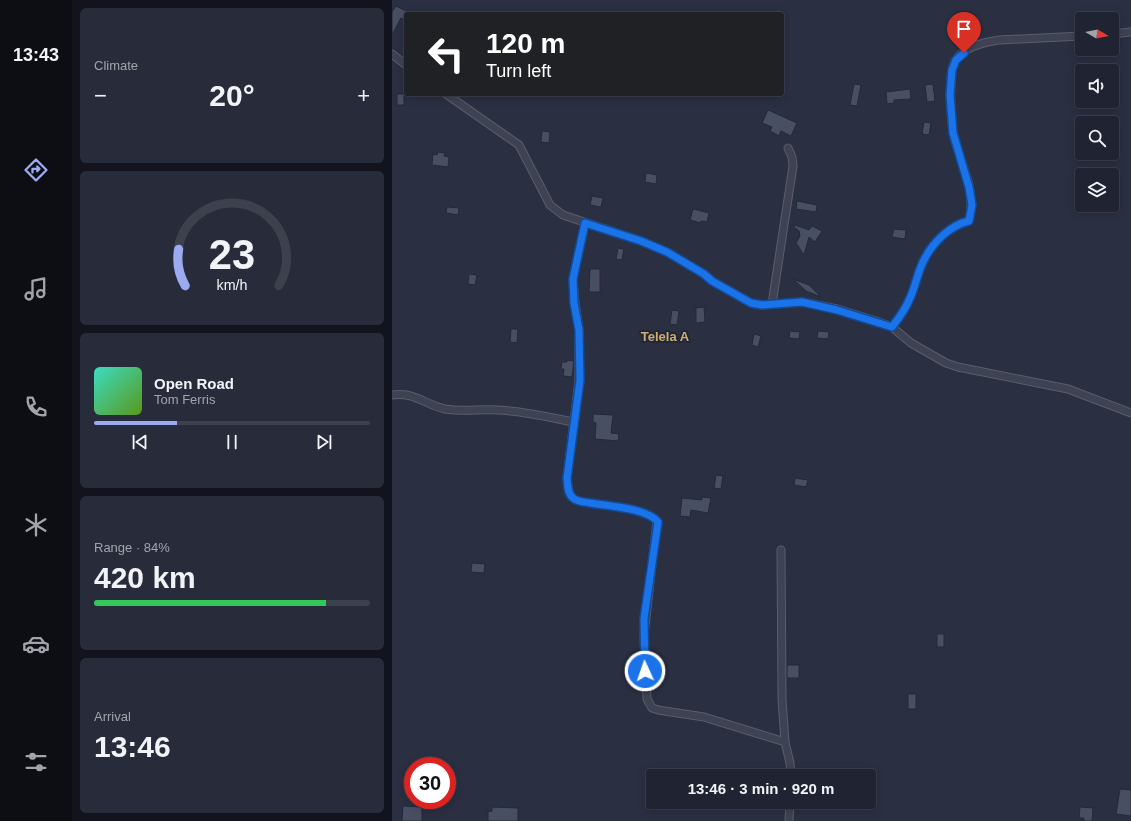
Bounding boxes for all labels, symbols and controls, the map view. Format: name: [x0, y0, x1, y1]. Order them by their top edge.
pin: [947, 12, 981, 53]
north arrow: [1075, 12, 1119, 56]
map controls: [1075, 12, 1119, 212]
icon: arrive: [953, 18, 975, 40]
icon: left: [420, 28, 472, 80]
text: 120 m: [486, 28, 565, 59]
text: 13:43: [13, 45, 59, 65]
text: Climate: [94, 58, 138, 73]
text: Turn left: [486, 61, 551, 81]
button: sound: [1075, 64, 1119, 108]
text: 20°: [209, 79, 255, 112]
text: −: [94, 83, 107, 108]
text: +: [357, 83, 370, 108]
button: search: [1075, 116, 1119, 160]
icon: directions: [22, 156, 50, 184]
button: layers: [1075, 168, 1119, 212]
text: 23: [209, 231, 255, 278]
icon: music: [22, 275, 50, 303]
text: km/h: [217, 276, 248, 292]
district label: Telela A: [641, 329, 690, 344]
text: Open Road: [154, 375, 234, 392]
text: Tom Ferris: [154, 392, 215, 407]
icon: phone: [22, 393, 50, 421]
icon: previous: [129, 431, 151, 453]
icon: pause: [221, 431, 243, 453]
icon: next: [313, 431, 335, 453]
icon: climate: [22, 511, 50, 539]
text: Range · 84%: [94, 540, 170, 555]
text: 420 km: [94, 561, 196, 594]
icon: car: [22, 630, 50, 658]
position arrow: [624, 650, 666, 692]
text: Arrival: [94, 709, 131, 724]
text: 13:46: [94, 730, 171, 763]
icon: filters: [22, 748, 50, 776]
speed limit sign: 30: [404, 757, 456, 809]
text: 13:46 · 3 min · 920 m: [688, 780, 834, 797]

